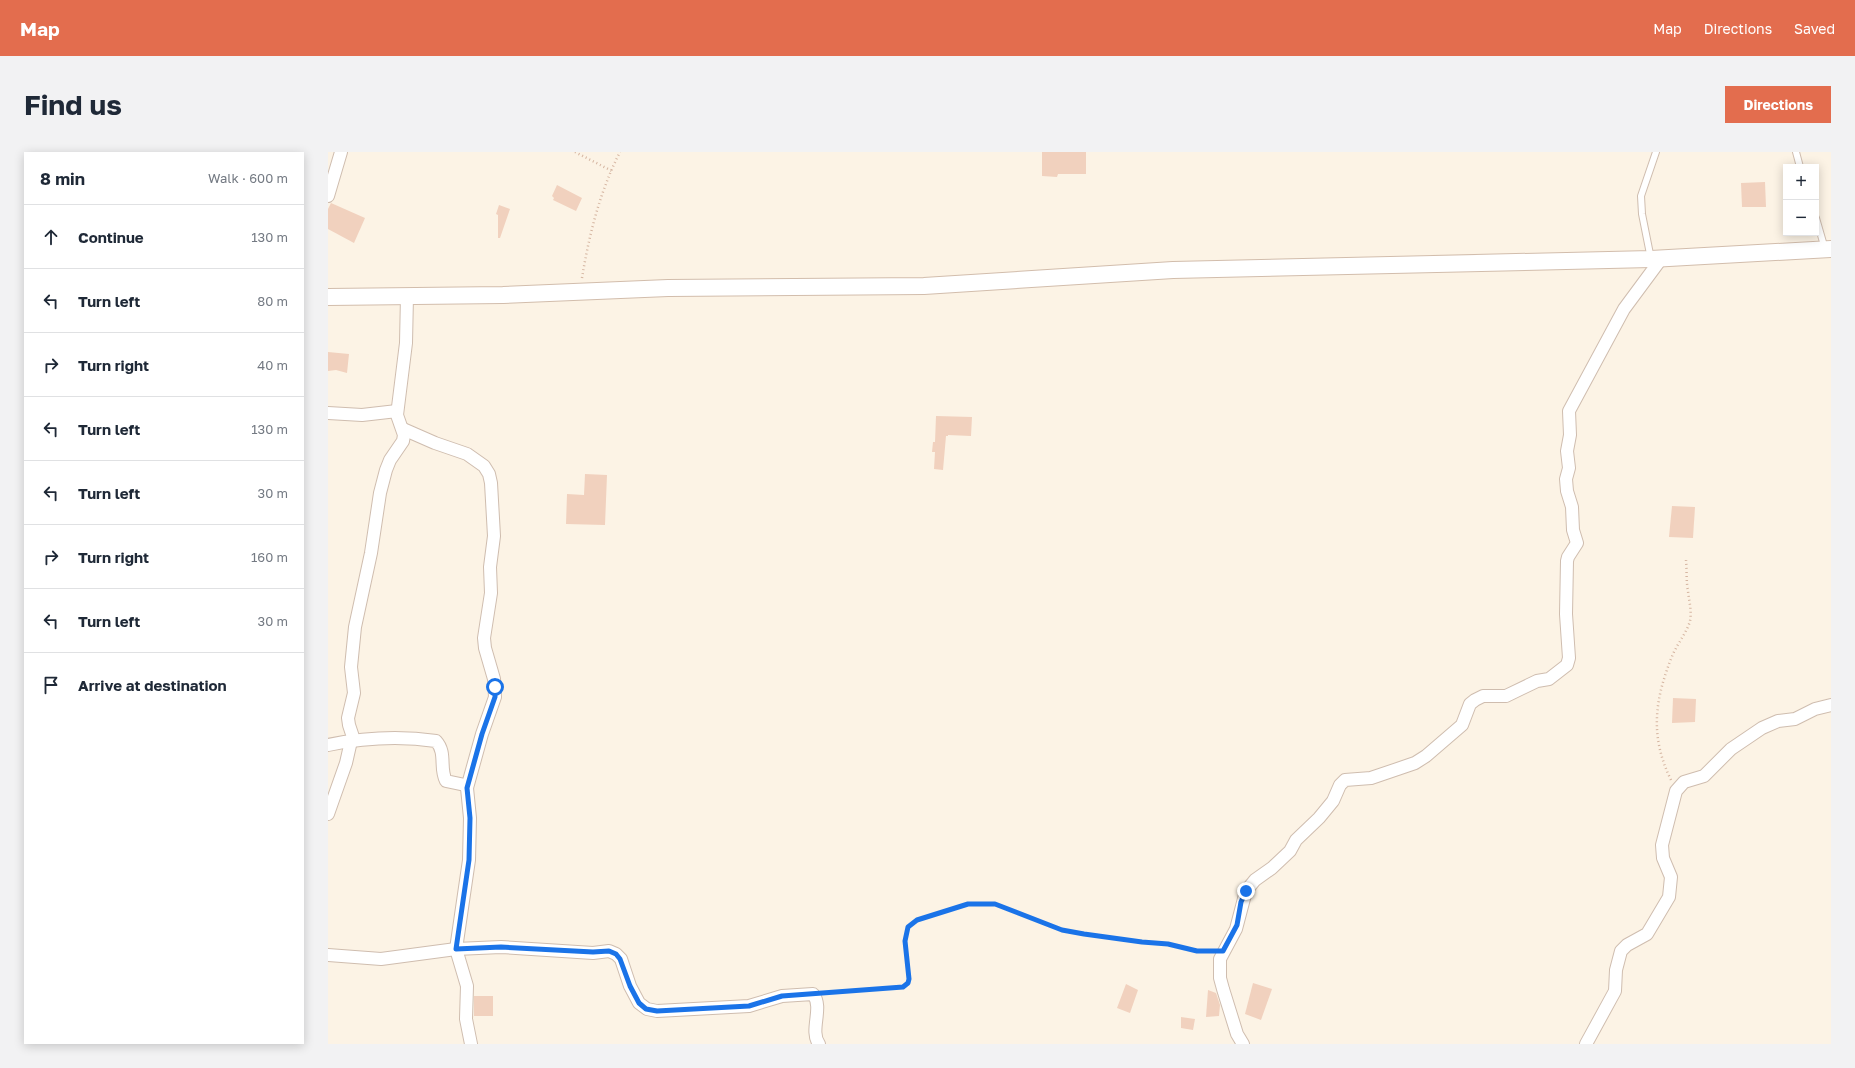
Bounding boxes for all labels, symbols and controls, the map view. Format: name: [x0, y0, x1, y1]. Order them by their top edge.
text: Map: [20, 17, 60, 40]
text: Map: [1653, 20, 1682, 37]
text: Directions: [1704, 20, 1772, 37]
text: Saved: [1794, 20, 1835, 37]
button: Directions: [1725, 86, 1831, 123]
text: Find us: [24, 88, 122, 121]
map controls: [1783, 164, 1819, 236]
button: +: [1783, 164, 1819, 200]
text: 8 min: [40, 168, 85, 189]
text: Walk · 600 m: [208, 170, 288, 186]
button: −: [1783, 200, 1819, 236]
icon: ahead: [40, 226, 62, 248]
text: Continue: [78, 228, 144, 246]
text: 130 m: [251, 229, 288, 245]
icon: left: [40, 290, 62, 312]
text: Turn left: [78, 292, 140, 310]
text: 80 m: [257, 293, 288, 309]
icon: right: [40, 354, 62, 376]
text: Turn right: [78, 356, 149, 374]
text: 40 m: [257, 357, 288, 373]
icon: left: [40, 418, 62, 440]
text: Turn left: [78, 420, 140, 438]
text: 130 m: [251, 421, 288, 437]
icon: left: [40, 482, 62, 504]
text: Turn left: [78, 484, 140, 502]
text: 30 m: [258, 485, 288, 501]
icon: right: [40, 546, 62, 568]
text: Turn right: [78, 548, 149, 566]
text: 160 m: [251, 549, 288, 565]
icon: left: [40, 610, 62, 632]
text: Turn left: [78, 612, 140, 630]
text: 30 m: [258, 613, 288, 629]
icon: arrive: [40, 674, 62, 696]
text: Arrive at destination: [78, 676, 227, 694]
route start: [486, 678, 504, 696]
route end: [1237, 882, 1255, 900]

